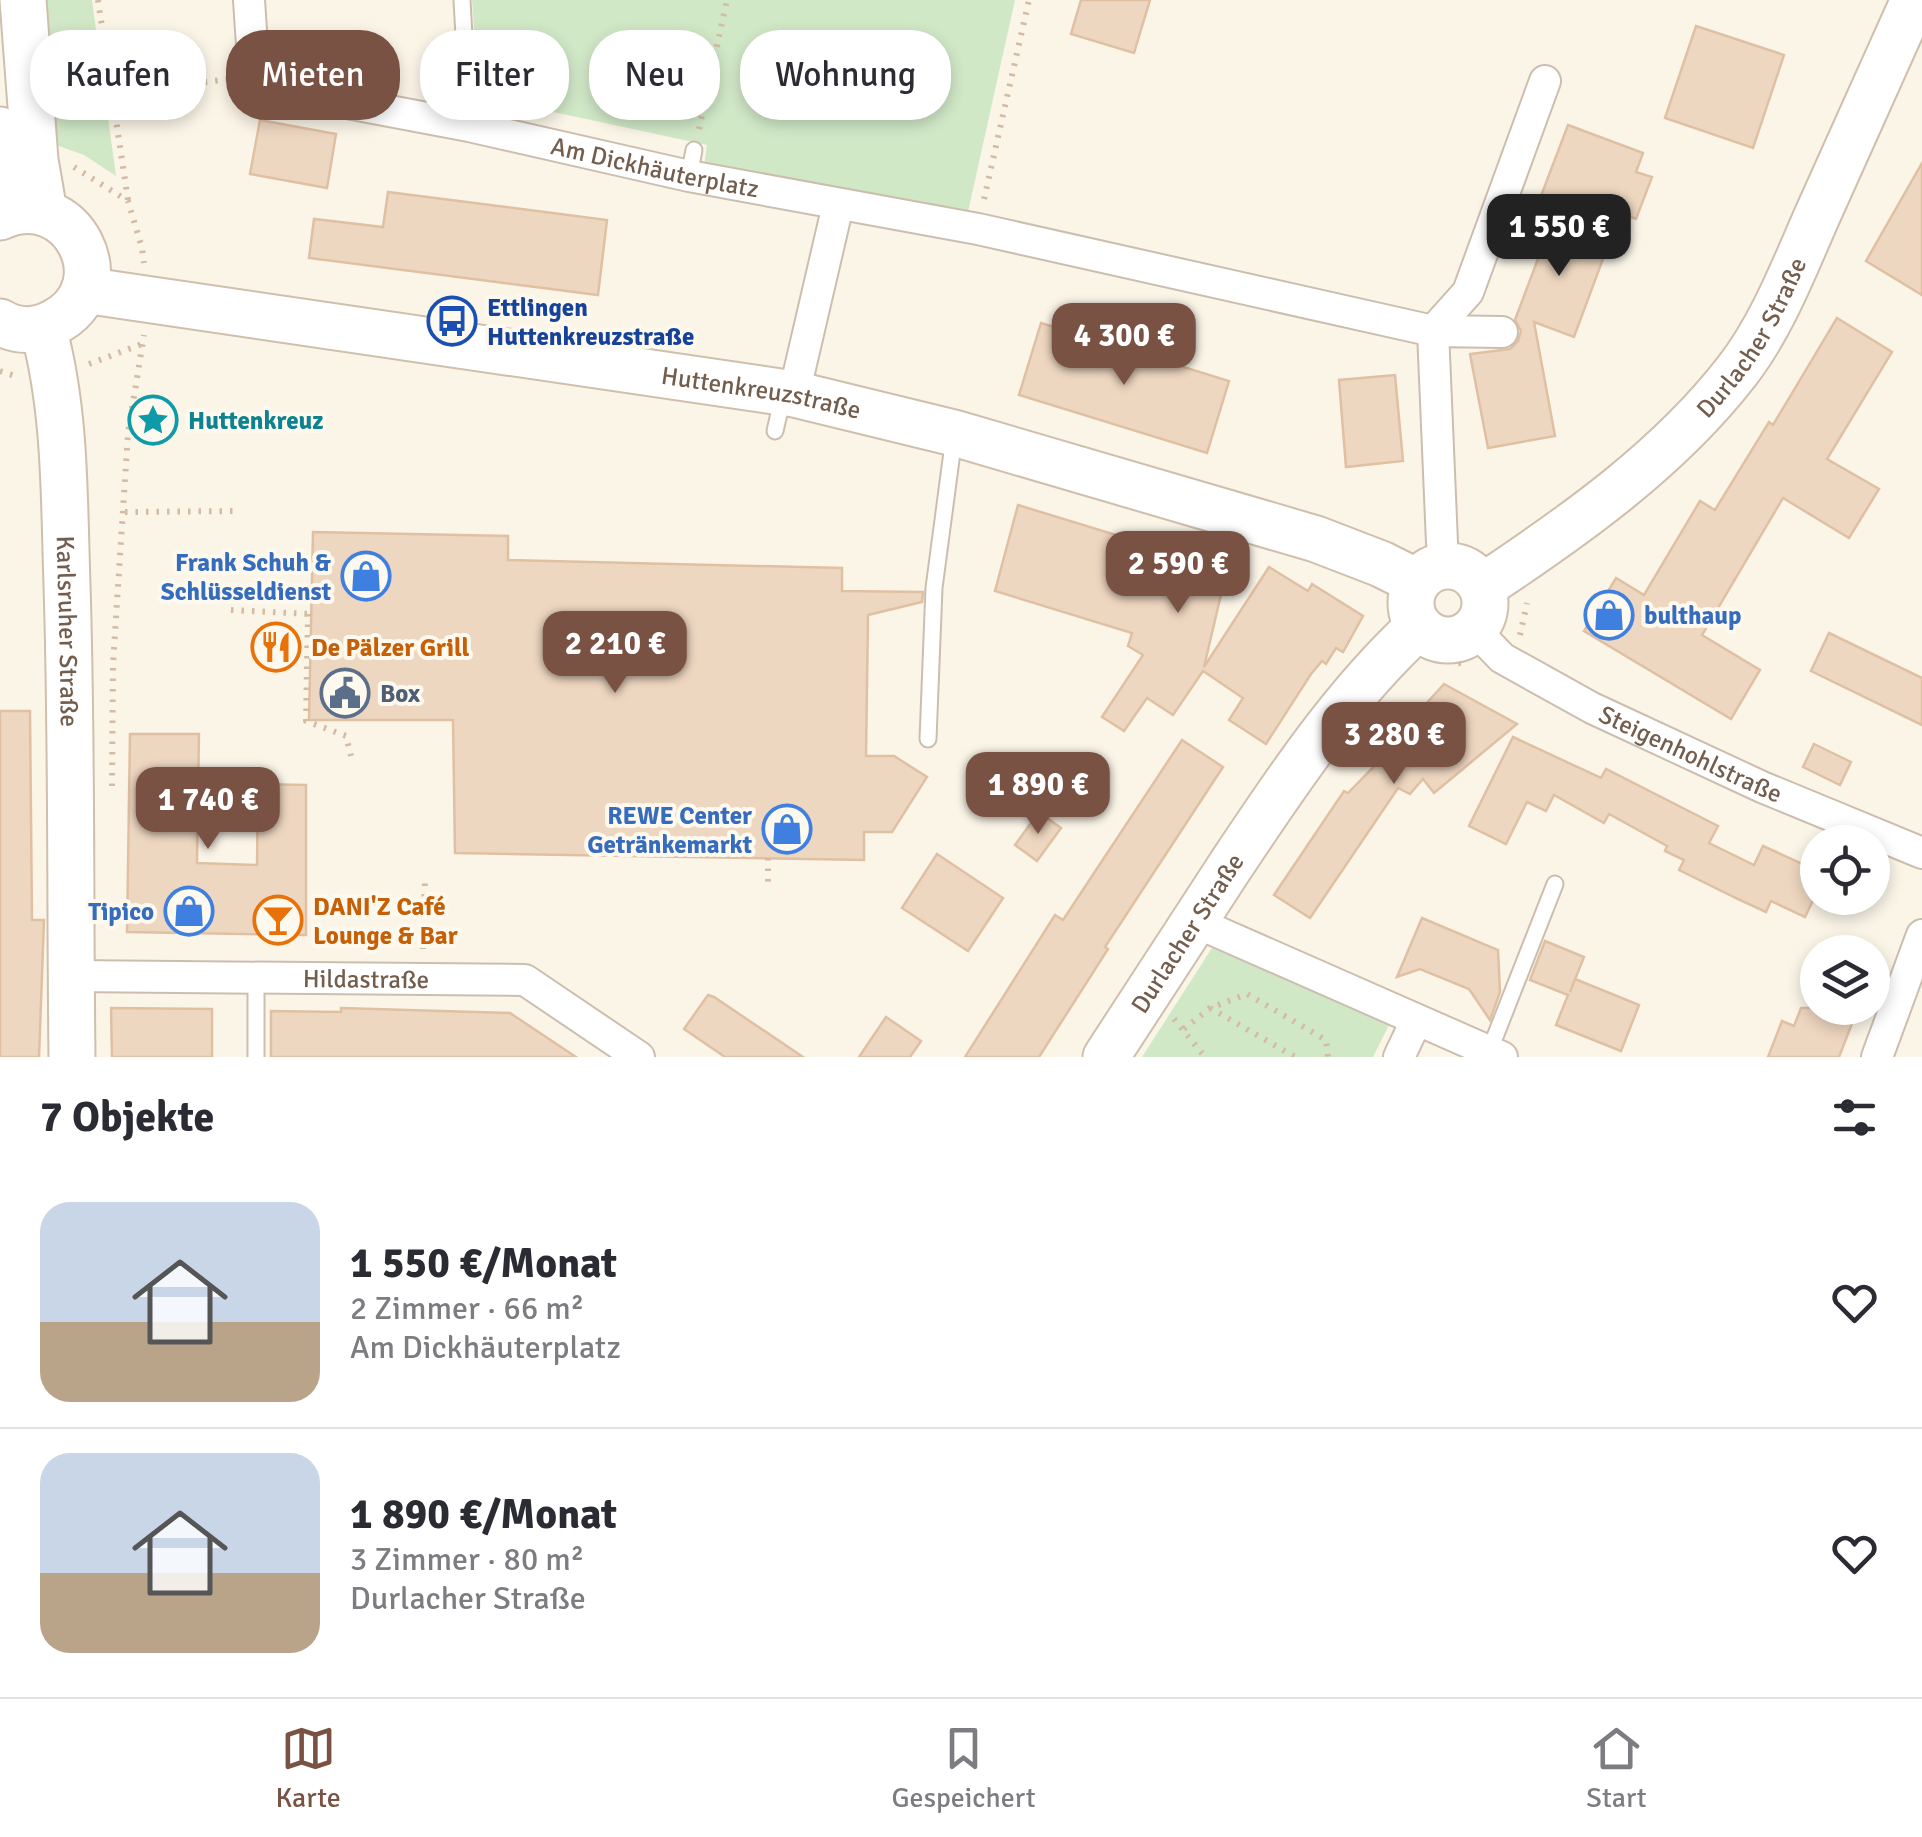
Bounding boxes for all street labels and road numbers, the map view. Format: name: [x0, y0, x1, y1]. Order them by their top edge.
street label: Am Dickhäuterplatz: [548, 130, 761, 204]
street label: Durlacher Straße: [1689, 252, 1813, 424]
street label: Huttenkreuzstraße: [659, 359, 864, 425]
street label: Karlsruher Straße: [50, 535, 85, 727]
street label: Steigenhohlstraße: [1594, 698, 1787, 809]
street label: Durlacher Straße: [1124, 847, 1250, 1019]
street label: Hildastraße: [303, 963, 429, 995]

